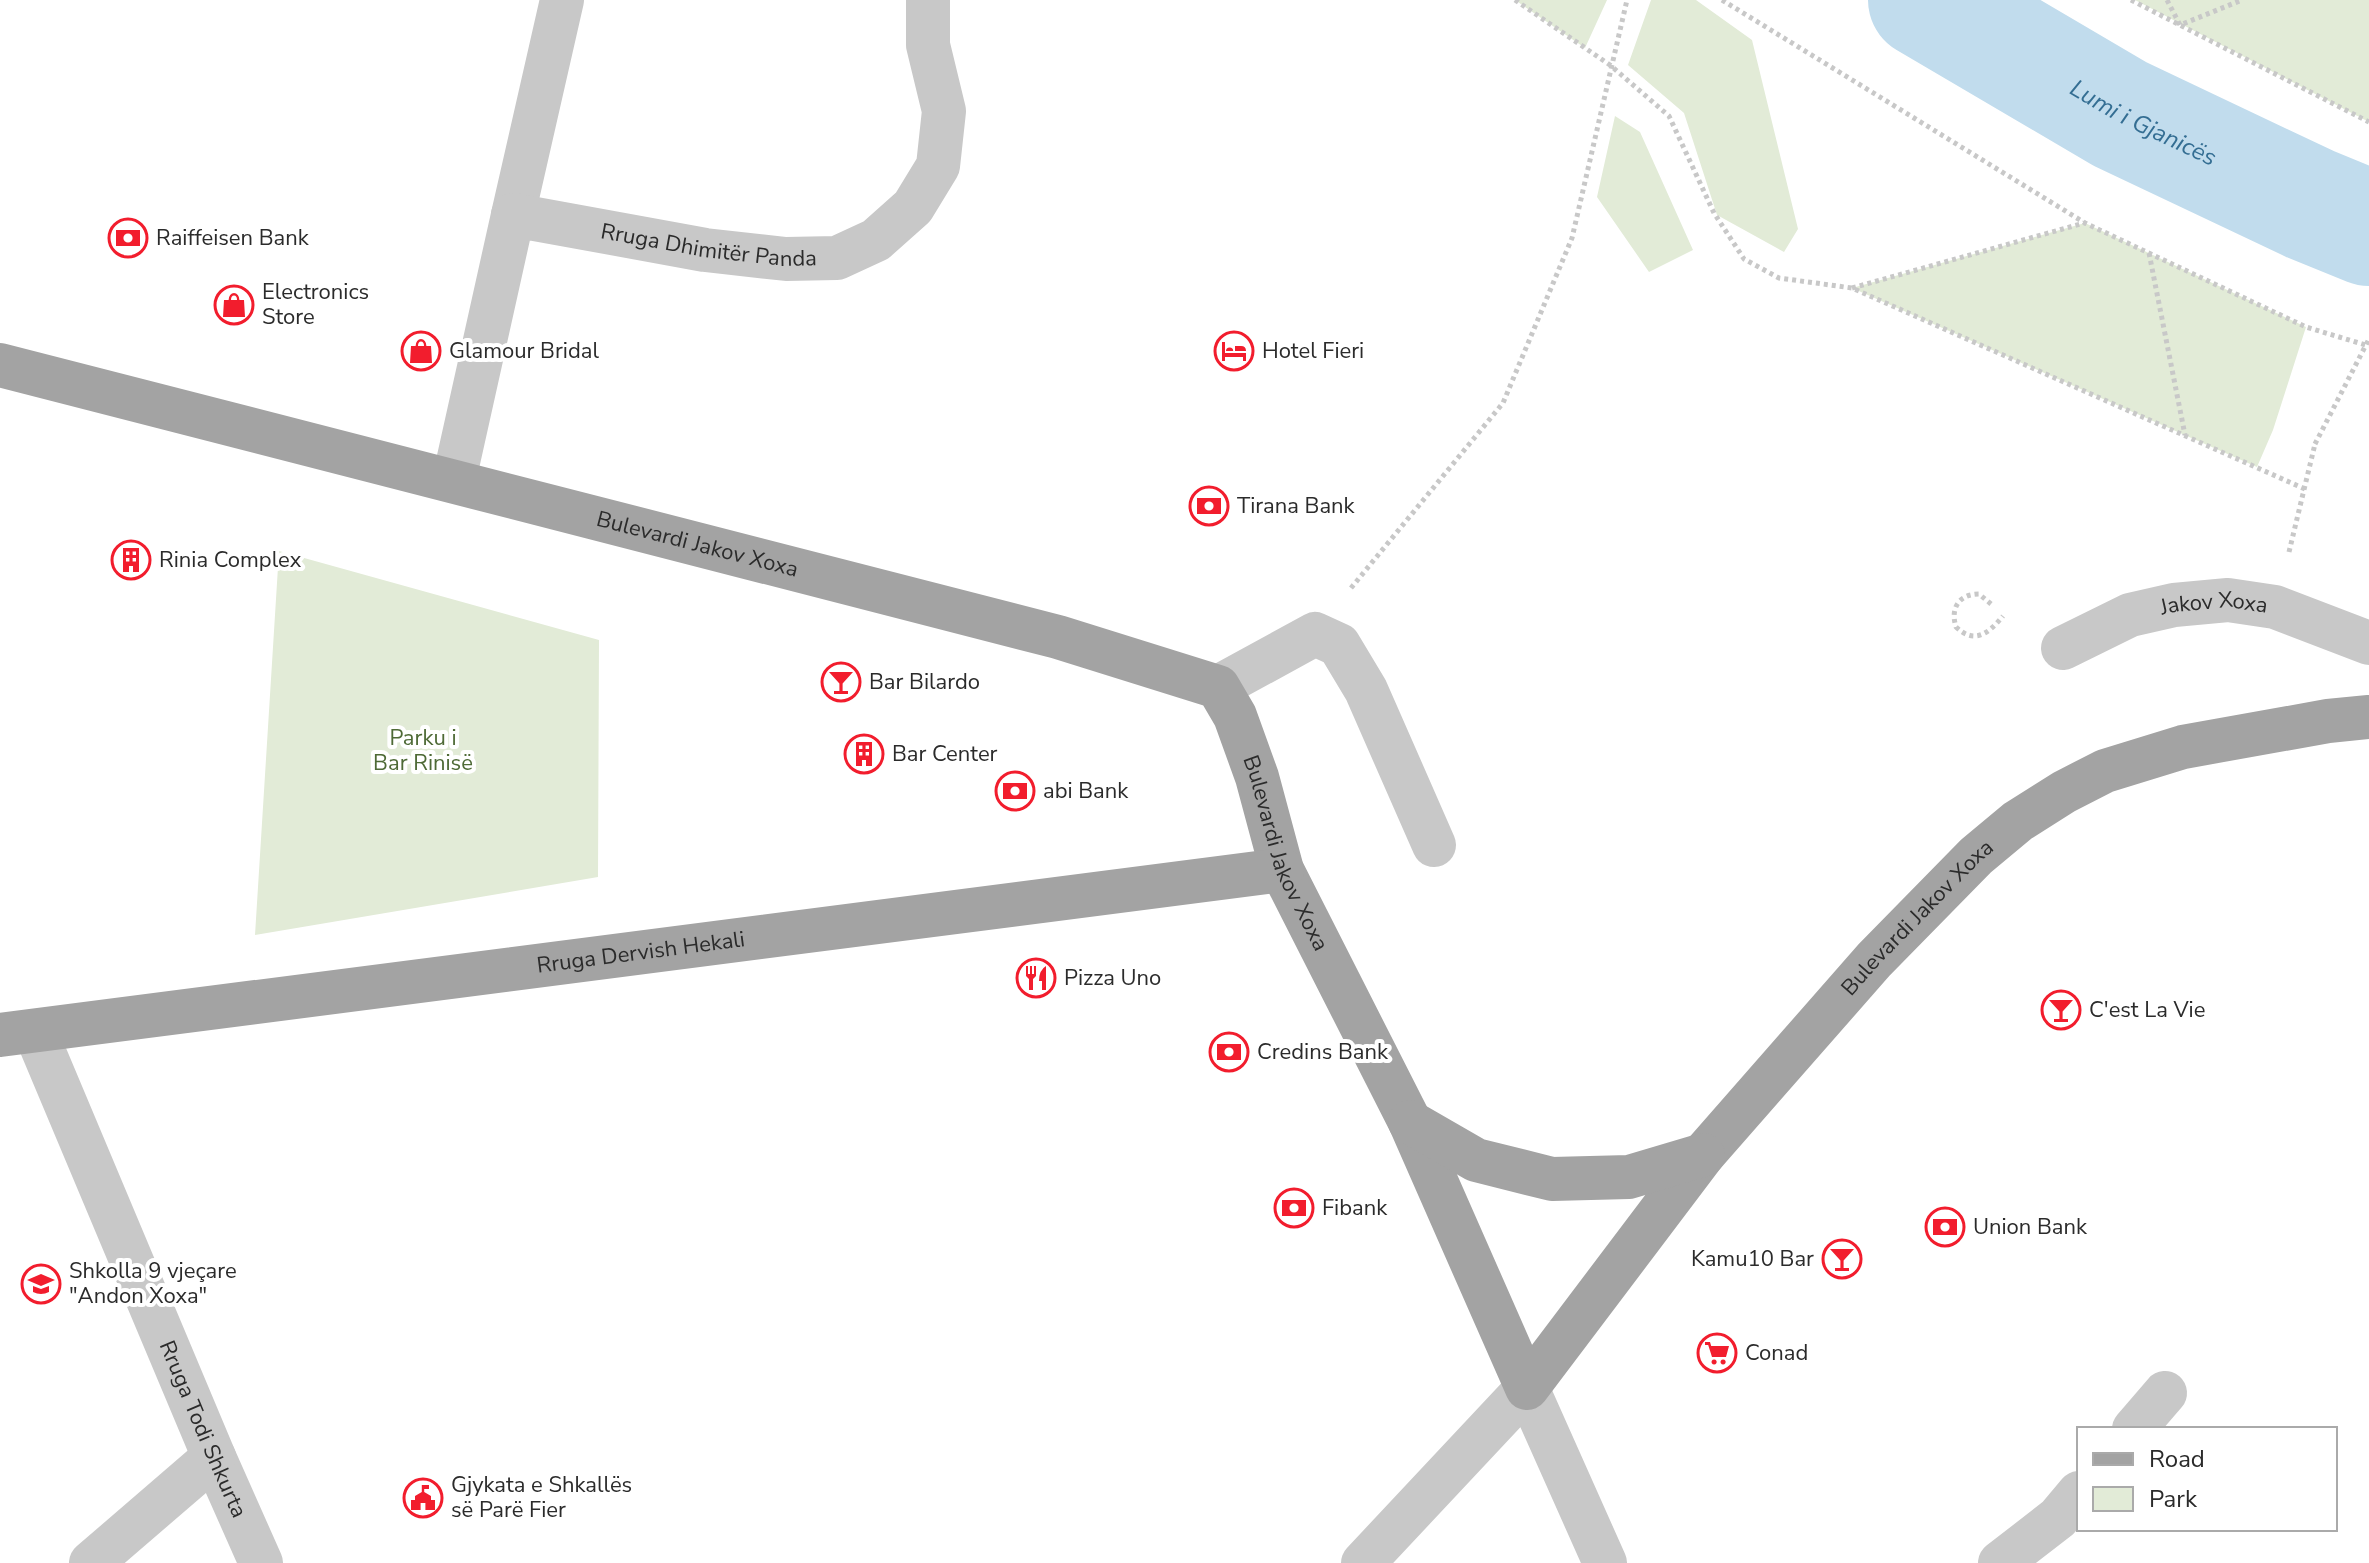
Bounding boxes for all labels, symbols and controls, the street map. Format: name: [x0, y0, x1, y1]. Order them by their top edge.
water label: Lumi i Gjanicës: [2064, 72, 2222, 174]
street label: Rruga Dhimitër Panda: [598, 216, 817, 274]
bank icon: Raiffeisen Bank: [107, 217, 149, 259]
place label: Raiffeisen Bank: [156, 223, 310, 253]
place label: Electronics Store: [262, 277, 369, 332]
shop icon: Electronics Store: [213, 284, 255, 326]
shop icon: Glamour Bridal: [400, 330, 442, 372]
hotel icon: Hotel Fieri: [1213, 330, 1255, 372]
place label: Glamour Bridal: [449, 336, 599, 366]
place label: Hotel Fieri: [1262, 336, 1364, 366]
bank icon: Tirana Bank: [1188, 485, 1230, 527]
place label: Tirana Bank: [1237, 491, 1356, 521]
street label: Bulevardi Jakov Xoxa: [593, 504, 801, 585]
building icon: Rinia Complex: [110, 539, 152, 581]
place label: Rinia Complex: [159, 545, 302, 575]
street label: Jakov Xoxa: [2156, 585, 2270, 623]
bar icon: Bar Bilardo: [820, 661, 862, 703]
place label: Bar Bilardo: [869, 667, 980, 697]
park label: Parku i Bar Rinisë: [373, 723, 473, 778]
building icon: Bar Center: [843, 733, 885, 775]
place label: Bar Center: [892, 739, 998, 769]
street label: Bulevardi Jakov Xoxa: [1235, 751, 1336, 956]
bank icon: abi Bank: [994, 770, 1036, 812]
place label: abi Bank: [1043, 776, 1129, 806]
street label: Bulevardi Jakov Xoxa: [1834, 833, 2000, 1002]
street label: Rruga Dervish Hekali: [535, 924, 747, 981]
restaurant icon: Pizza Uno: [1015, 957, 1057, 999]
place label: Pizza Uno: [1064, 963, 1161, 993]
bar icon: C'est La Vie: [2040, 989, 2082, 1031]
place label: C'est La Vie: [2089, 995, 2205, 1025]
bank icon: Credins Bank: [1208, 1031, 1250, 1073]
place label: Credins Bank: [1257, 1037, 1389, 1067]
bank icon: Fibank: [1273, 1187, 1315, 1229]
place label: Fibank: [1322, 1193, 1388, 1223]
bank icon: Union Bank: [1924, 1206, 1966, 1248]
place label: Union Bank: [1973, 1212, 2088, 1242]
bar icon: Kamu10 Bar: [1821, 1238, 1863, 1280]
place label: Kamu10 Bar: [1691, 1244, 1814, 1274]
place label: Shkolla 9 vjeçare "Andon Xoxa": [69, 1256, 237, 1311]
school or university icon: Shkolla 9 vjeçare "Andon Xoxa": [20, 1263, 62, 1305]
supermarket icon: Conad: [1696, 1332, 1738, 1374]
street label: Rruga Todi Shkurta: [152, 1336, 254, 1522]
place label: Conad: [1745, 1338, 1808, 1368]
legend: [2077, 1427, 2337, 1531]
text: Road: [2149, 1443, 2205, 1475]
place label: Gjykata e Shkallës së Parë Fier: [451, 1470, 632, 1525]
public building icon: Gjykata e Shkallës së Parë Fier: [402, 1477, 444, 1519]
text: Park: [2149, 1483, 2198, 1515]

